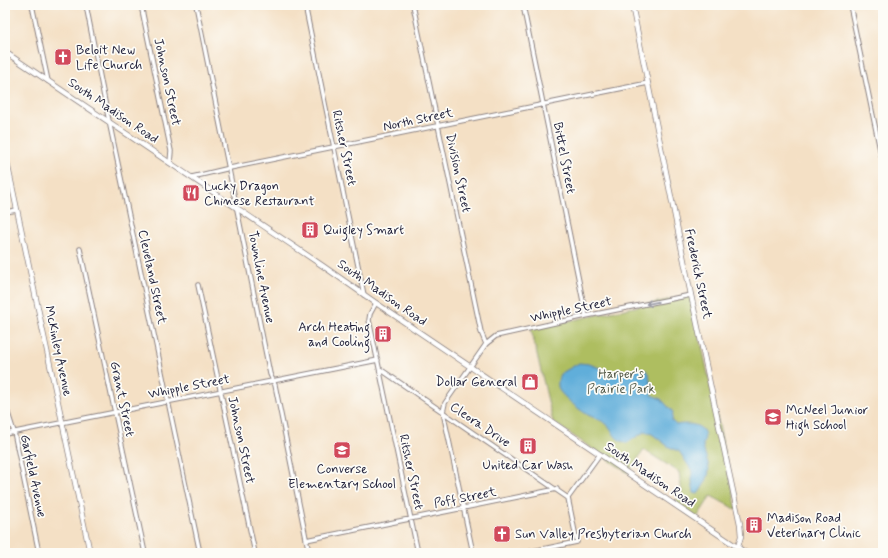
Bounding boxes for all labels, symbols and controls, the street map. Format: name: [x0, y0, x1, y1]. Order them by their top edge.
street label: Johnson Street: [149, 37, 185, 127]
place label: Beloit New Life Church: [76, 42, 142, 74]
church icon: Beloit New Life Church: [53, 47, 73, 67]
street label: South Madison Road: [64, 74, 162, 148]
street label: North Street: [382, 104, 455, 136]
street label: Ritsher Street: [328, 109, 360, 187]
street label: Bittel Street: [549, 121, 579, 195]
street label: Division Street: [441, 132, 475, 214]
place label: Lucky Dragon Chinese Restaurant: [204, 178, 315, 210]
restaurant icon: Lucky Dragon Chinese Restaurant: [181, 183, 201, 203]
building icon: Quigley Smart: [300, 220, 320, 240]
place label: Quigley Smart: [323, 222, 404, 241]
street label: Frederick Street: [680, 227, 716, 321]
street label: Cleveland Street: [134, 228, 170, 326]
street label: Townline Avenue: [244, 229, 278, 325]
street label: South Madison Road: [334, 256, 430, 330]
street label: Whipple Street: [529, 293, 613, 327]
one-way arrow: [646, 299, 659, 307]
street label: McKinley Avenue: [40, 304, 76, 398]
place label: Arch Heating and Cooling: [298, 319, 370, 353]
building icon: Arch Heating and Cooling: [373, 324, 393, 344]
street label: Grant Street: [106, 360, 138, 438]
park label: Harper's Prairie Park: [587, 366, 656, 398]
street label: Whipple Street: [147, 371, 231, 403]
shop icon: Dollar General: [520, 372, 540, 392]
place label: Dollar General: [435, 374, 517, 391]
street label: Johnson Street: [223, 395, 259, 485]
street label: Cleora Drive: [446, 398, 514, 452]
place label: McNeel Junior High School: [786, 402, 869, 436]
school or university icon: McNeel Junior High School: [763, 407, 783, 427]
street label: Garfield Avenue: [16, 433, 50, 519]
street label: Ritsher Street: [395, 433, 427, 511]
building icon: United Car Wash: [518, 436, 538, 456]
street label: South Madison Road: [601, 438, 699, 512]
school or university icon: Converse Elementary School: [332, 440, 352, 460]
place label: United Car Wash: [483, 457, 574, 474]
place label: Converse Elementary School: [288, 461, 396, 493]
street label: Poff Street: [432, 484, 498, 512]
place label: Madison Road Veterinary Clinic: [767, 510, 861, 542]
building icon: Madison Road Veterinary Clinic: [744, 515, 764, 535]
church icon: Sun Valley Presbyterian Church: [492, 524, 512, 544]
place label: Sun Valley Presbyterian Church: [515, 526, 692, 543]

